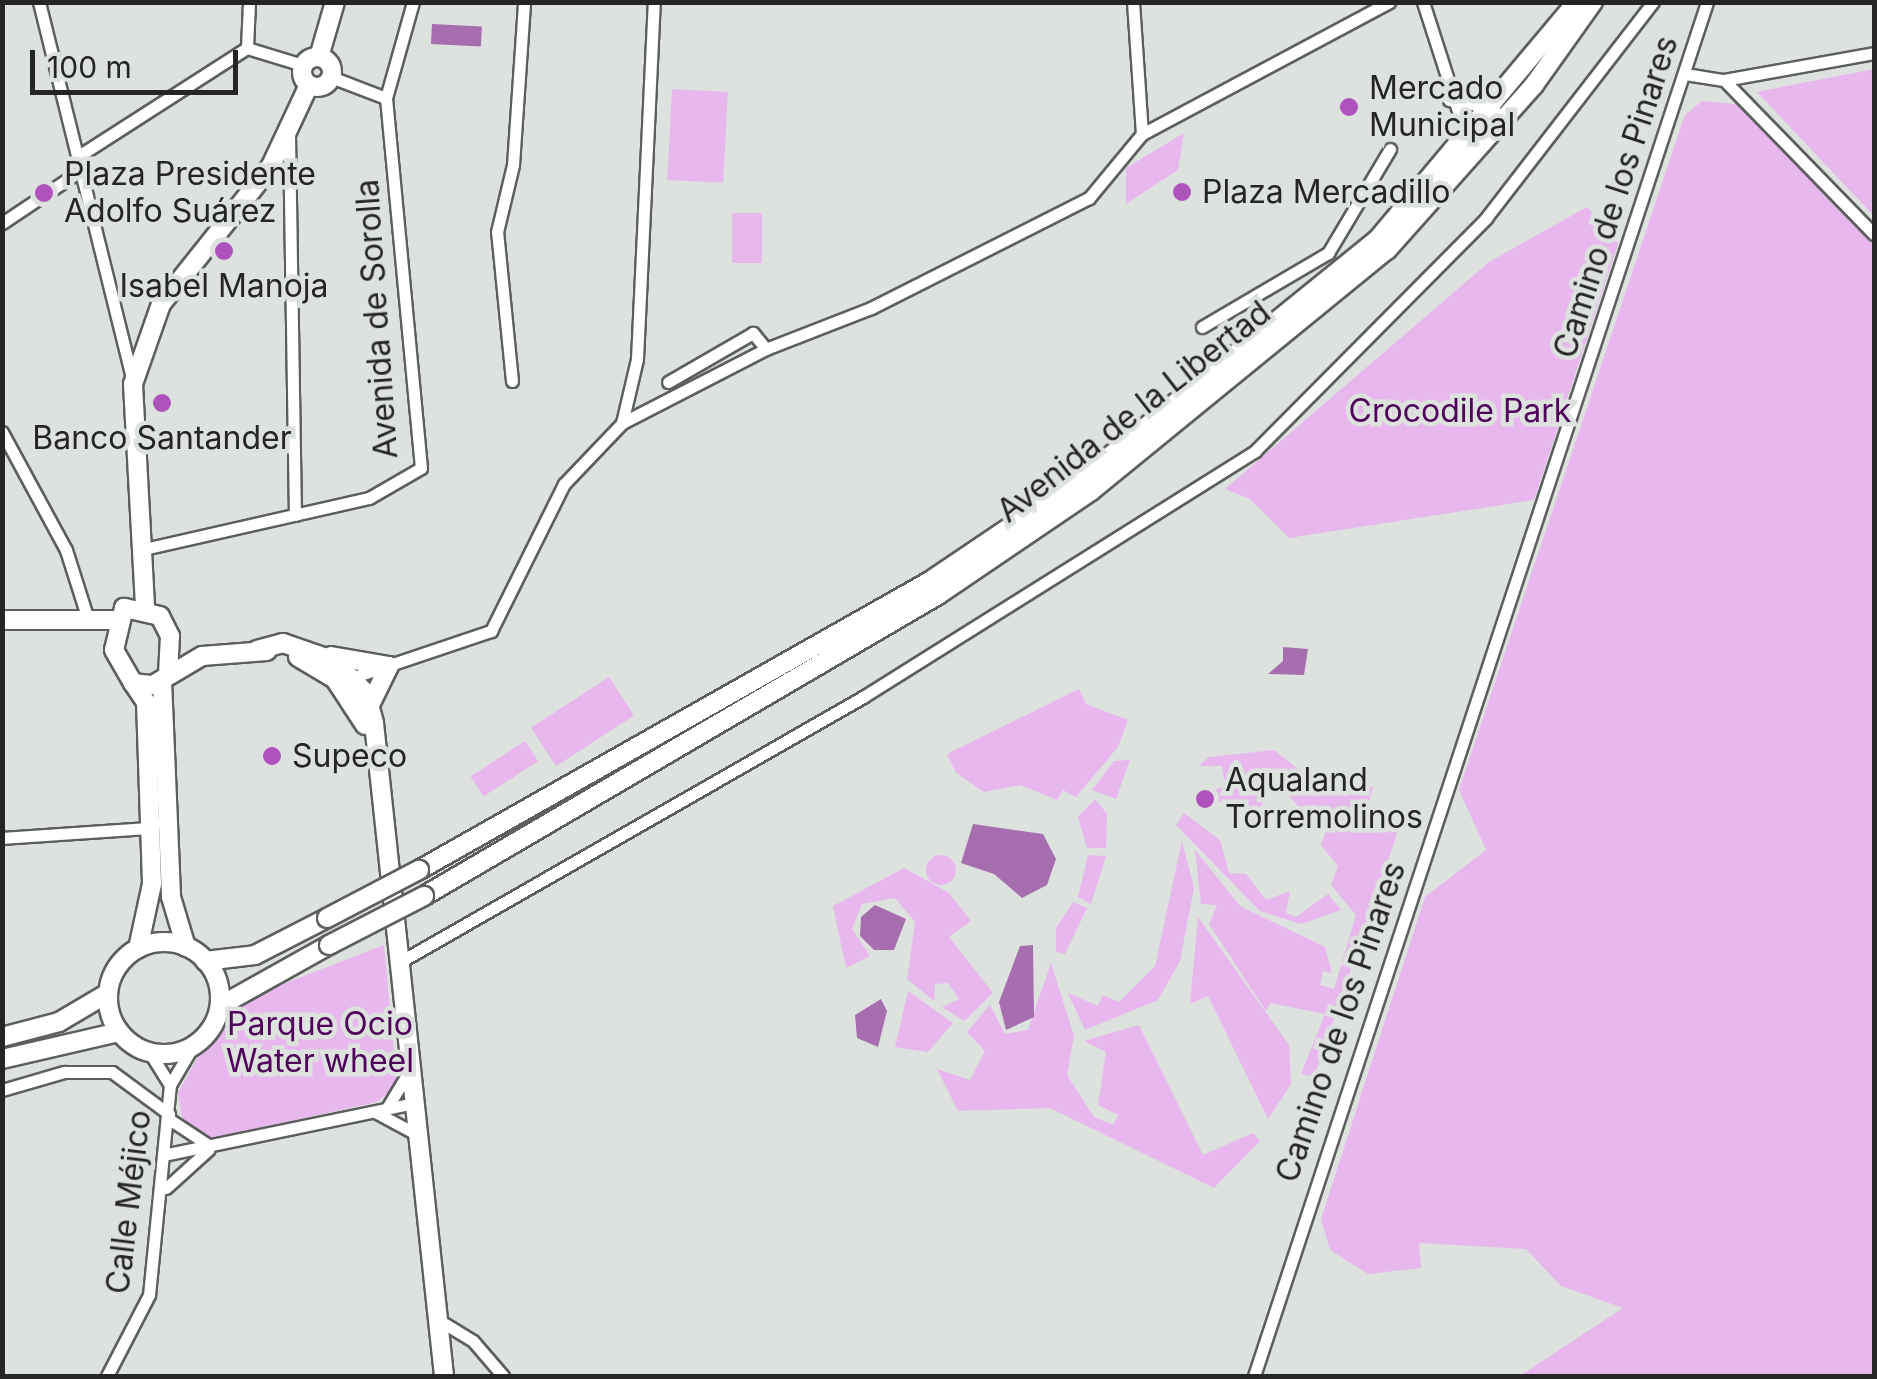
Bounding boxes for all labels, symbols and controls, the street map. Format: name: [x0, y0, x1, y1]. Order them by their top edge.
scale bar: [35, 30, 242, 92]
street label: Camino de los Pinares: [1546, 31, 1686, 363]
text: 100 m: [47, 49, 132, 85]
place label: Mercado Municipal: [1369, 70, 1515, 145]
marker: Mercado Municipal: [1338, 96, 1360, 118]
place label: Plaza Presidente Adolfo Suárez: [64, 156, 316, 231]
place label: Plaza Mercadillo: [1202, 173, 1450, 211]
street label: Avenida de Sorolla: [348, 178, 406, 460]
marker: Plaza Mercadillo: [1171, 181, 1193, 203]
marker: Plaza Presidente Adolfo Suárez: [33, 182, 55, 204]
marker: Isabel Manoja: [213, 240, 235, 262]
place label: Isabel Manoja: [119, 267, 329, 305]
street label: Avenida de la Libertad: [990, 293, 1278, 531]
marker: Banco Santander: [151, 392, 173, 414]
park label: Crocodile Park: [1349, 392, 1571, 430]
place label: Banco Santander: [32, 419, 292, 457]
place label: Supeco: [292, 737, 407, 775]
marker: Supeco: [261, 745, 283, 767]
place label: Aqualand Torremolinos: [1225, 762, 1423, 837]
marker: Aqualand Torremolinos: [1194, 788, 1216, 810]
street label: Camino de los Pinares: [1268, 857, 1414, 1187]
park label: Parque Ocio Water wheel: [226, 1006, 414, 1081]
street label: Calle Méjico: [99, 1108, 159, 1296]

